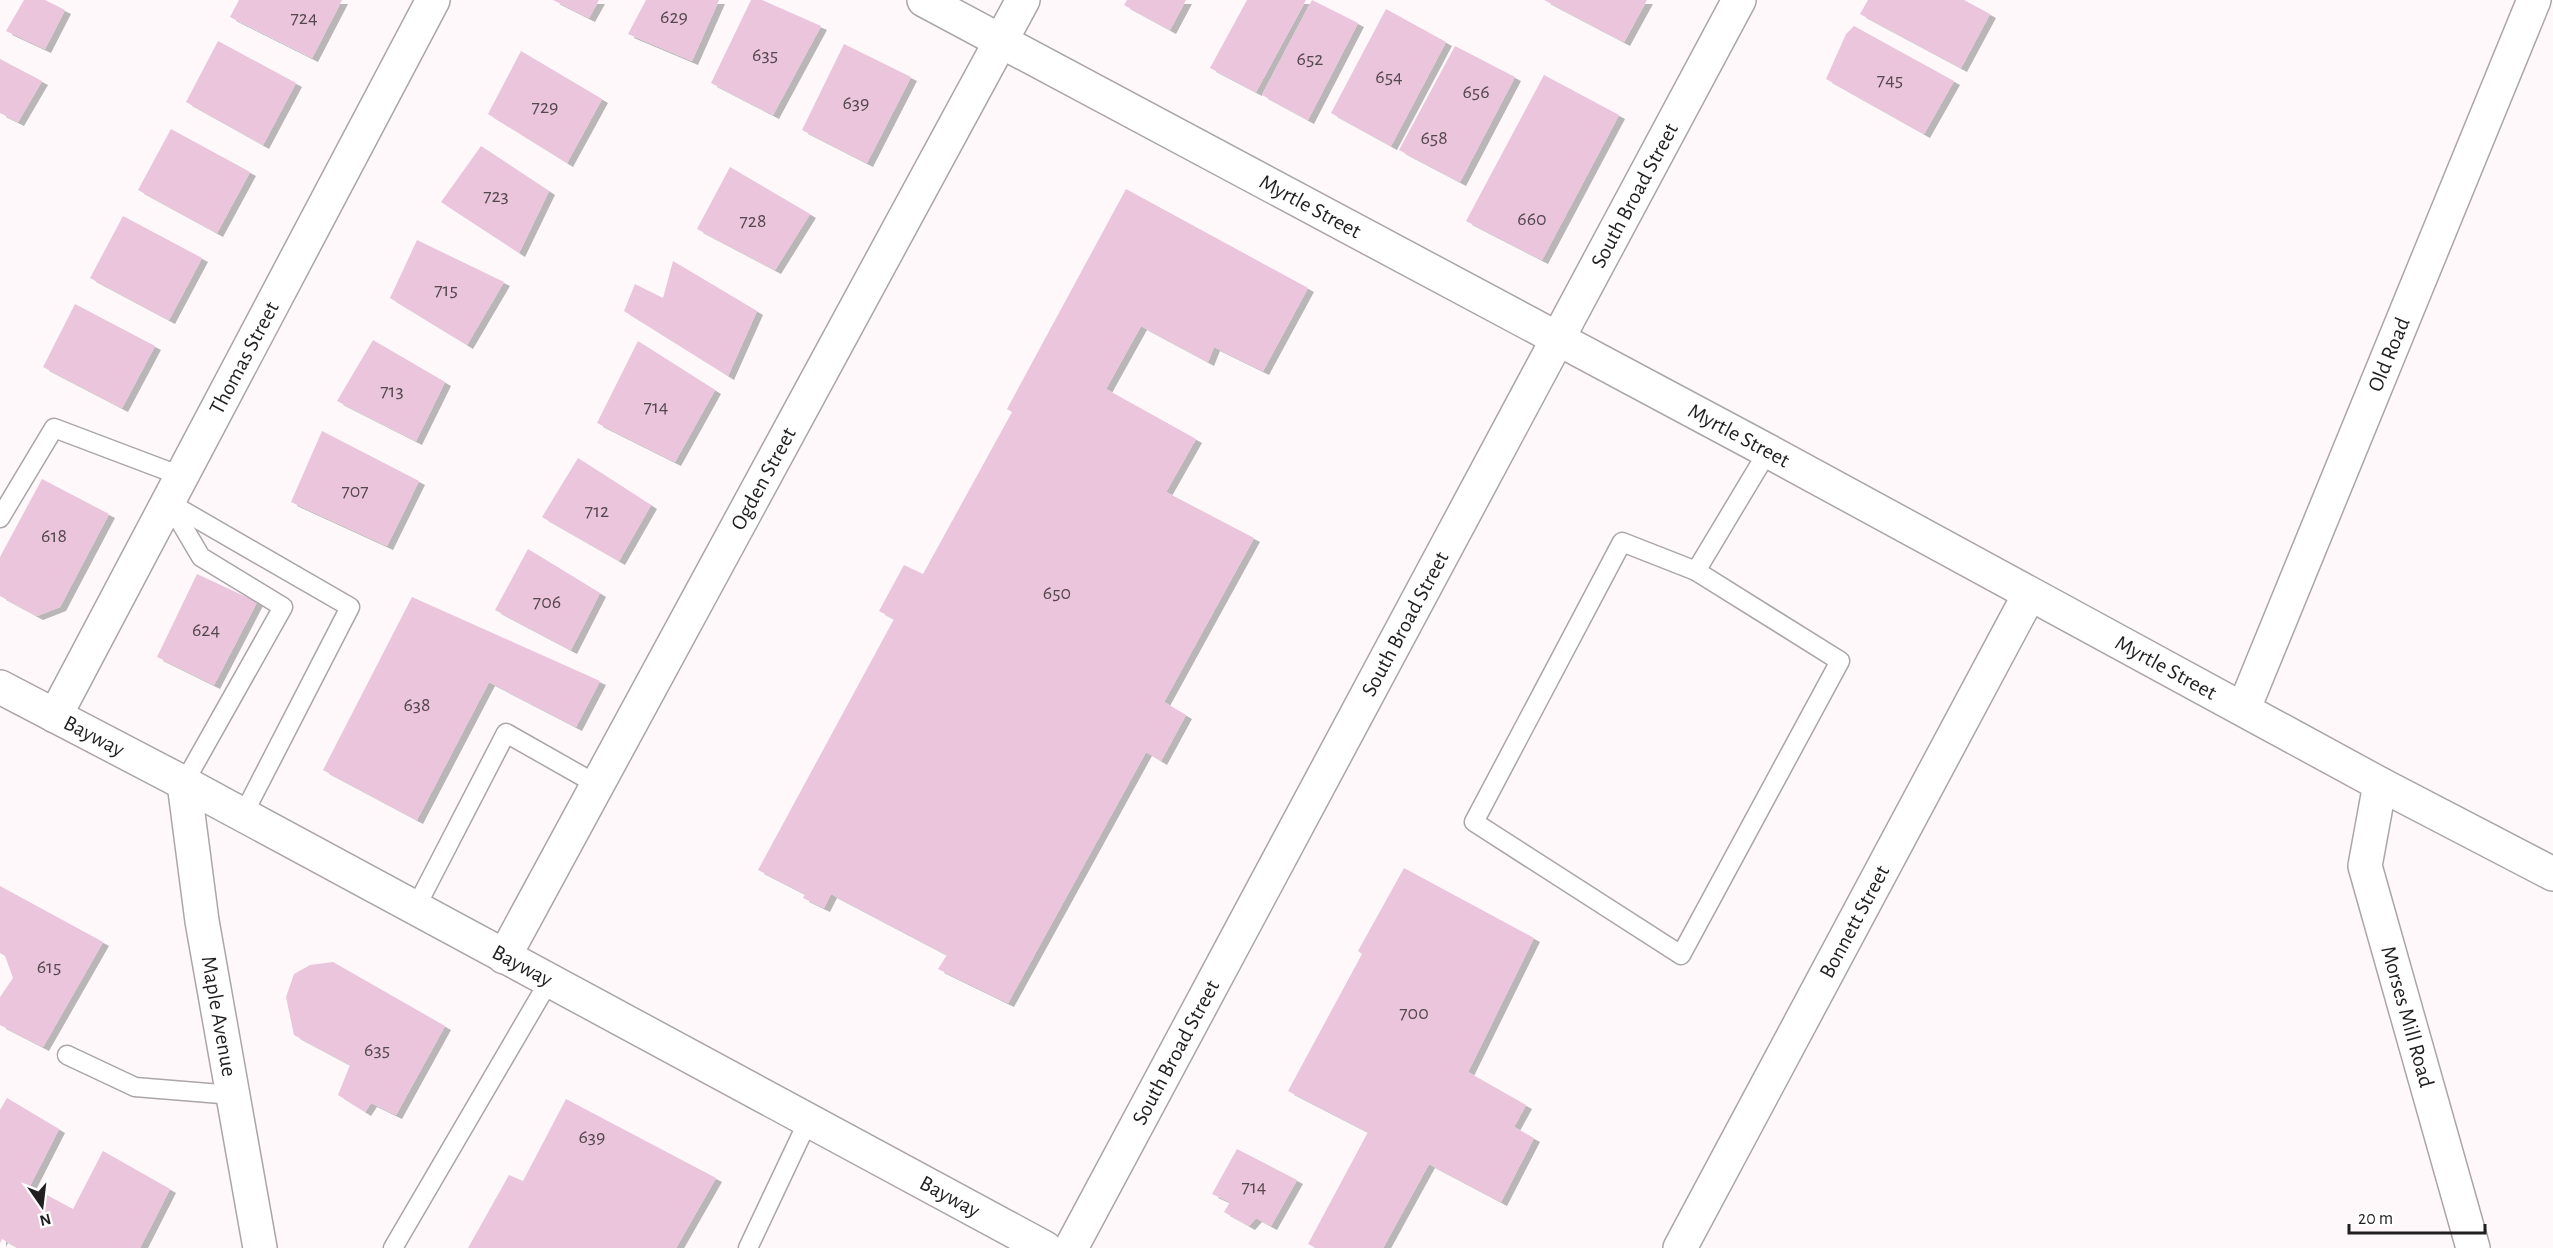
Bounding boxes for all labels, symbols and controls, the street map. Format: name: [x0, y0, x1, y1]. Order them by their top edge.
house number: 629: [660, 7, 688, 27]
house number: 724: [290, 8, 318, 28]
house number: 635: [752, 45, 778, 65]
house number: 652: [1297, 49, 1323, 69]
house number: 654: [1375, 67, 1403, 87]
house number: 745: [1877, 70, 1903, 90]
house number: 656: [1462, 82, 1490, 102]
house number: 639: [842, 93, 870, 113]
house number: 729: [532, 97, 558, 117]
street label: South Broad Street: [1587, 119, 1682, 271]
house number: 658: [1420, 128, 1448, 148]
street label: Myrtle Street: [1256, 170, 1365, 242]
house number: 723: [483, 186, 509, 206]
house number: 660: [1517, 209, 1547, 229]
house number: 728: [740, 211, 766, 231]
house number: 715: [434, 280, 458, 300]
street label: Thomas Street: [205, 298, 283, 418]
street label: Old Road: [2364, 314, 2414, 395]
house number: 713: [380, 381, 404, 401]
house number: 714: [644, 397, 668, 417]
street label: Myrtle Street: [1685, 399, 1793, 472]
street label: Ogden Street: [727, 424, 800, 534]
house number: 707: [341, 481, 369, 501]
house number: 712: [585, 501, 609, 521]
house number: 618: [41, 526, 67, 546]
street label: South Broad Street: [1357, 548, 1453, 700]
house number: 650: [1043, 583, 1071, 603]
house number: 706: [533, 592, 561, 612]
house number: 624: [192, 620, 220, 640]
street label: Myrtle Street: [2112, 631, 2220, 704]
house number: 638: [403, 695, 431, 715]
street label: Bayway: [60, 711, 128, 761]
street label: Bonnett Street: [1815, 862, 1893, 982]
street label: Bayway: [488, 941, 557, 991]
street label: Morses Mill Road: [2377, 944, 2438, 1090]
street label: Maple Avenue: [197, 954, 240, 1078]
house number: 615: [37, 957, 61, 977]
street label: South Broad Street: [1128, 976, 1223, 1128]
house number: 700: [1399, 1003, 1429, 1023]
house number: 635: [364, 1040, 390, 1060]
house number: 639: [578, 1127, 606, 1147]
street label: Bayway: [916, 1172, 984, 1222]
north arrow: [12, 1176, 72, 1236]
house number: 714: [1242, 1177, 1266, 1197]
scale bar: [2349, 1197, 2486, 1235]
text: N: [38, 1210, 53, 1229]
text: 20 m: [2358, 1210, 2393, 1228]

